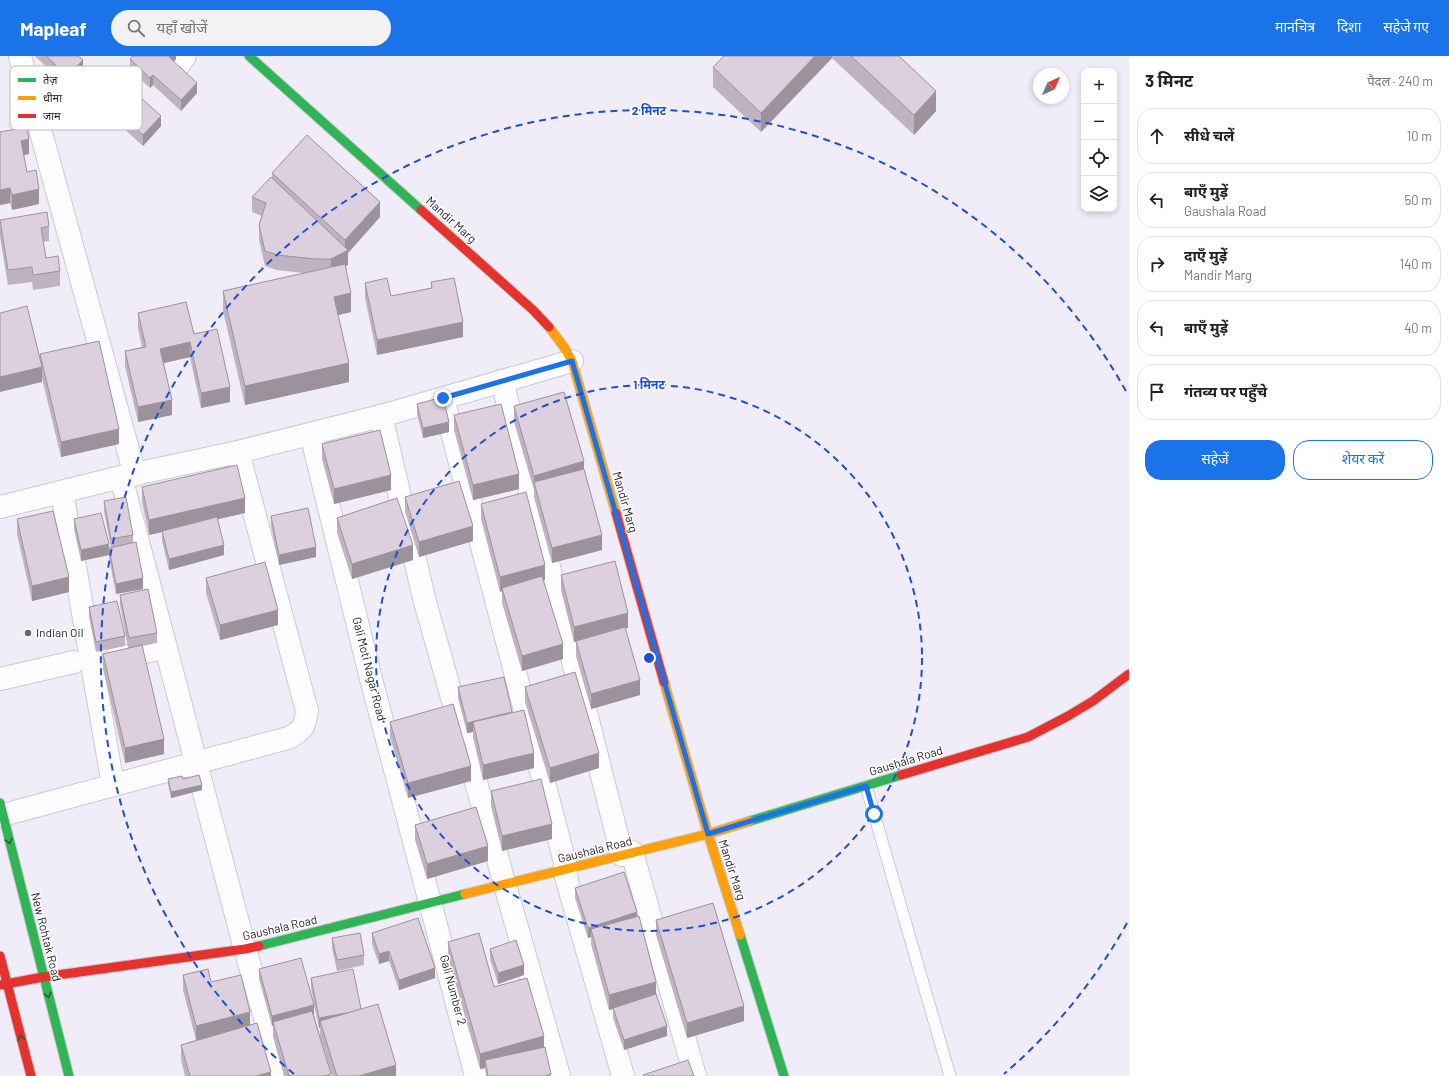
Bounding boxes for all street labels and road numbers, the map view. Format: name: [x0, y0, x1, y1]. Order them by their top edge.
street label: Mandir Marg: [424, 193, 480, 245]
street label: Mandir Marg: [611, 470, 641, 534]
street label: Gali Moti Nagar Road: [350, 615, 390, 722]
street label: Gaushala Road: [867, 742, 944, 778]
street label: Gaushala Road: [556, 833, 633, 865]
street label: Mandir Marg: [717, 838, 749, 902]
street label: New Rohtak Road: [29, 891, 65, 983]
street label: Gaushala Road: [241, 912, 318, 942]
street label: Gali Number 2: [438, 953, 470, 1026]

